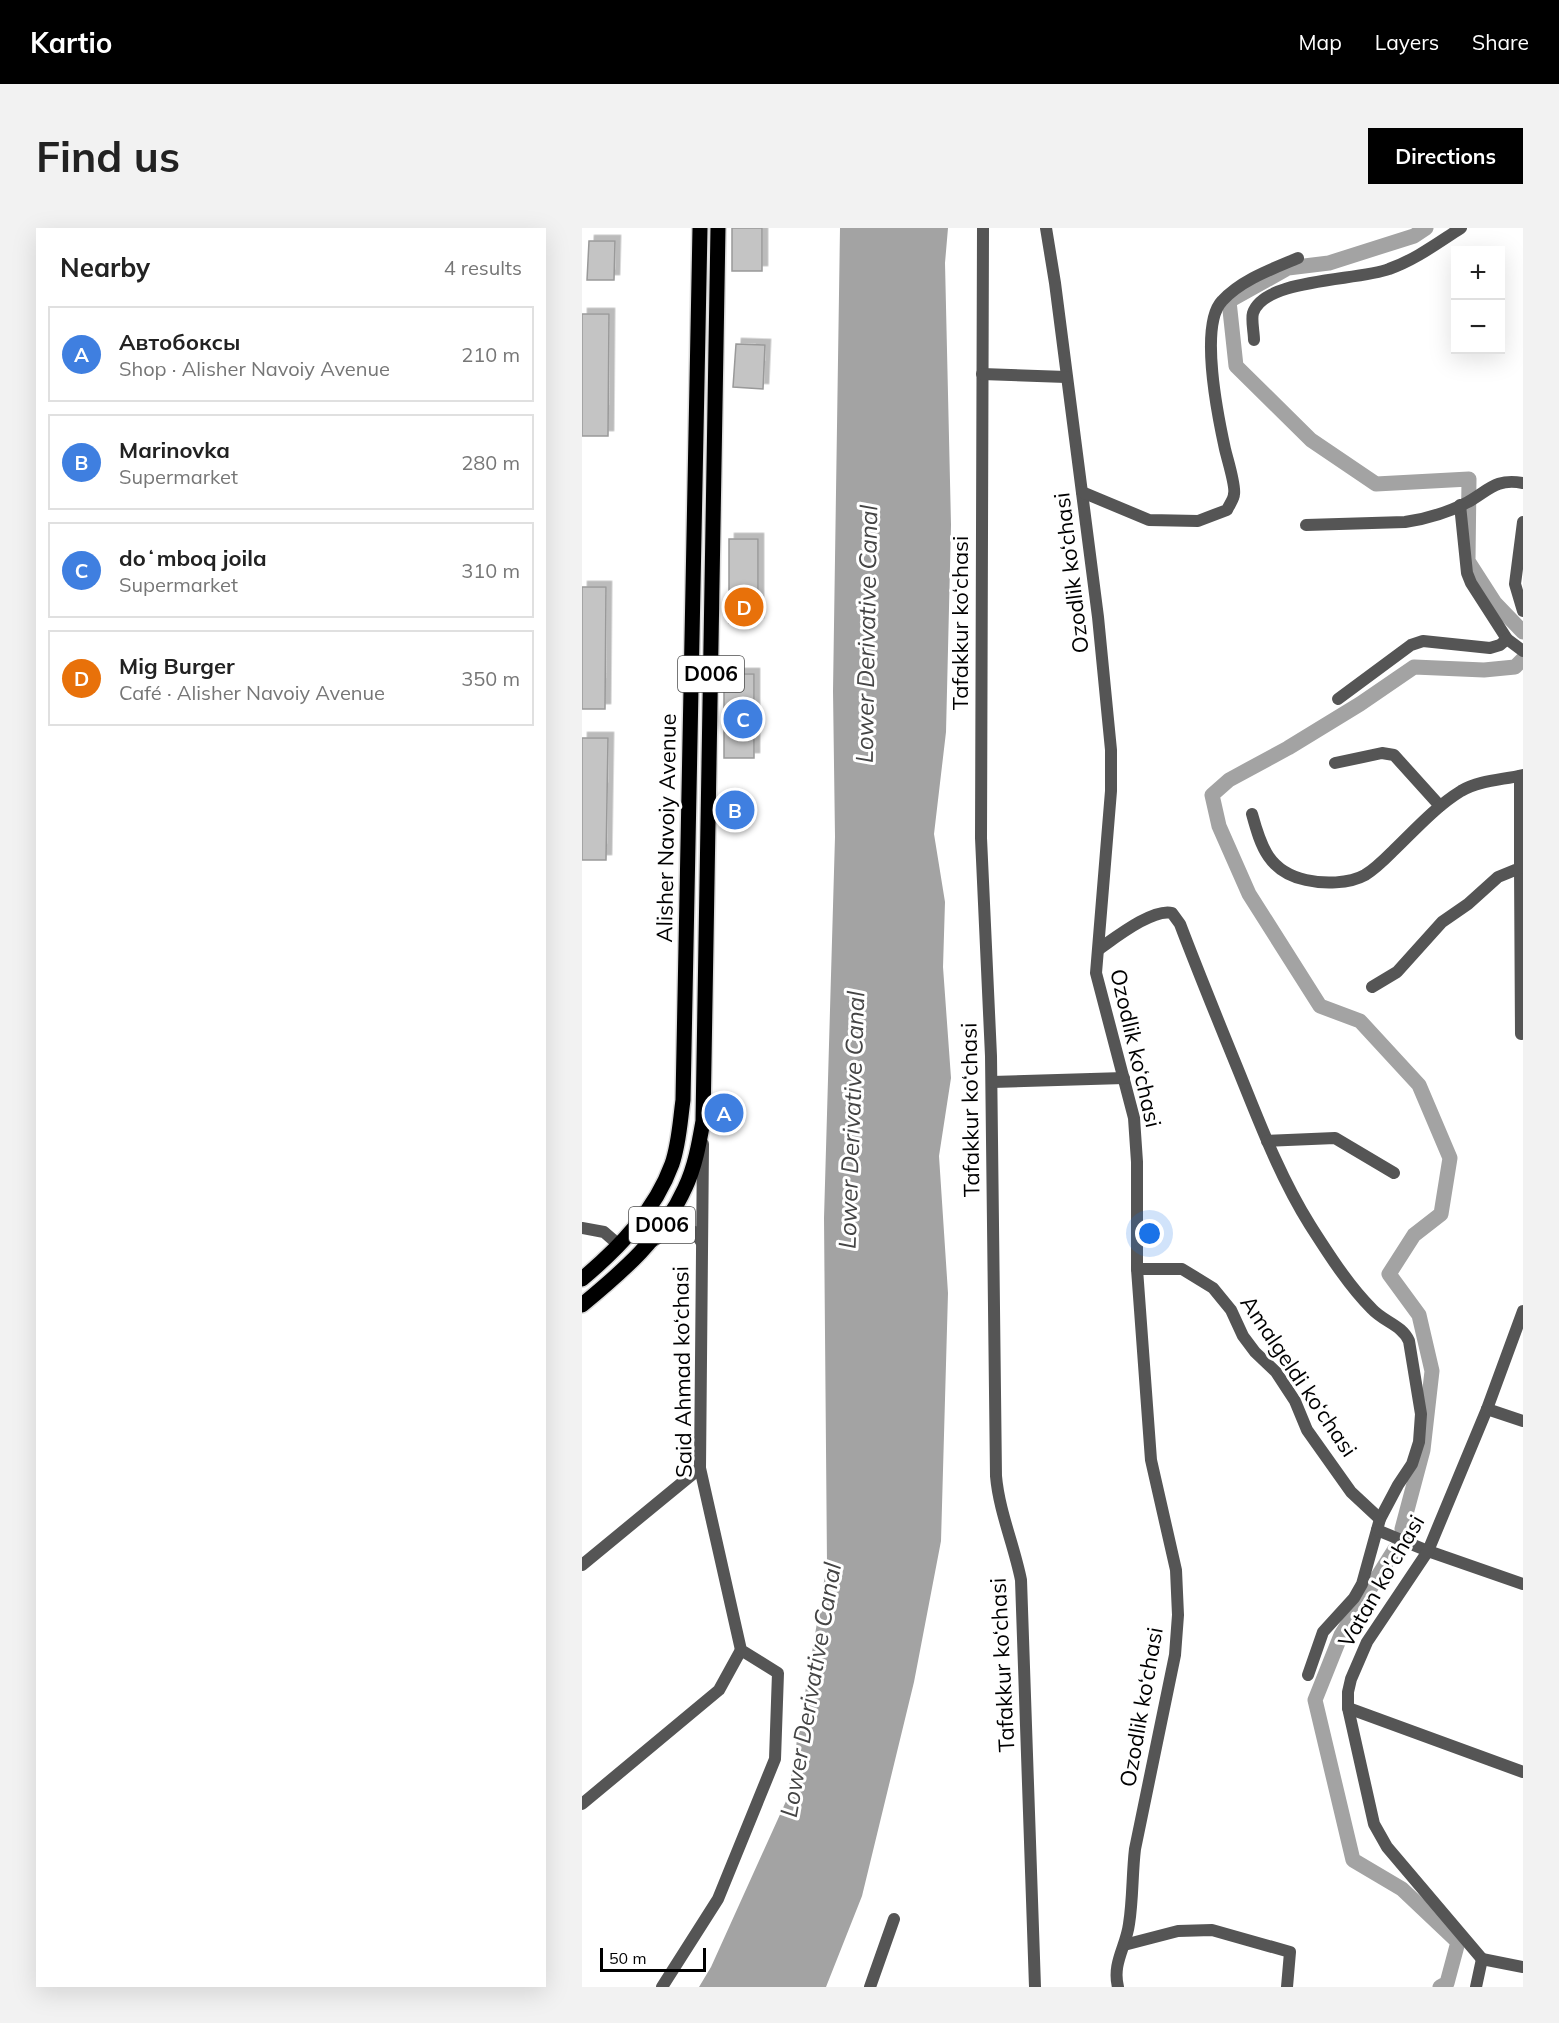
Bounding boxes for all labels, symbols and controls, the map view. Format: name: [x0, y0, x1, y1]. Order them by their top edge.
text: Kartio: [30, 25, 112, 60]
text: Map: [1299, 29, 1342, 55]
text: Layers: [1375, 29, 1439, 55]
text: Share: [1472, 29, 1529, 55]
button: Directions: [1368, 128, 1523, 184]
text: Find us: [36, 130, 180, 183]
map controls: [1451, 246, 1505, 354]
button: +: [1451, 246, 1505, 300]
text: Nearby: [60, 251, 150, 284]
text: 4 results: [444, 255, 522, 280]
button: −: [1451, 300, 1505, 354]
text: Автобоксы: [119, 328, 240, 356]
text: A: [74, 342, 89, 367]
text: 210 m: [461, 342, 520, 367]
text: Shop · Alisher Navoiy Avenue: [119, 356, 390, 381]
text: Marinovka: [119, 436, 230, 464]
text: B: [75, 450, 88, 475]
text: 280 m: [461, 450, 520, 475]
text: Supermarket: [119, 464, 238, 489]
street label: Ozodlik ko‘chasi: [1047, 491, 1095, 655]
water label: Lower Derivative Canal: [849, 504, 883, 763]
street label: Tafakkur ko‘chasi: [946, 536, 974, 710]
text: doʻmboq joila: [119, 544, 267, 572]
text: C: [75, 558, 88, 583]
text: 310 m: [461, 558, 520, 583]
text: Supermarket: [119, 572, 238, 597]
pin: D: [724, 584, 764, 629]
text: Mig Burger: [119, 652, 235, 680]
road number: D006: [678, 656, 744, 692]
text: D: [74, 666, 89, 691]
text: 350 m: [461, 666, 520, 691]
text: Café · Alisher Navoiy Avenue: [119, 680, 385, 705]
pin: C: [724, 696, 762, 742]
street label: Alisher Navoiy Avenue: [650, 713, 682, 943]
pin: B: [716, 788, 754, 832]
street label: Ozodlik ko‘chasi: [1104, 966, 1168, 1130]
water label: Lower Derivative Canal: [832, 990, 871, 1249]
street label: Tafakkur ko‘chasi: [954, 1023, 986, 1197]
pin: A: [704, 1090, 744, 1136]
road number: D006: [629, 1207, 695, 1243]
your location: [1135, 1219, 1164, 1248]
street label: Said Ahmad ko‘chasi: [666, 1266, 698, 1478]
street label: Amalgeldi ko‘chasi: [1235, 1290, 1363, 1462]
street label: Vatan ko'chasi: [1332, 1510, 1430, 1652]
water label: Lower Derivative Canal: [773, 1560, 847, 1820]
street label: Tafakkur ko‘chasi: [983, 1577, 1021, 1753]
street label: Ozodlik ko‘chasi: [1113, 1625, 1169, 1789]
scale bar: [600, 1945, 706, 1972]
text: 50 m: [609, 1948, 646, 1968]

